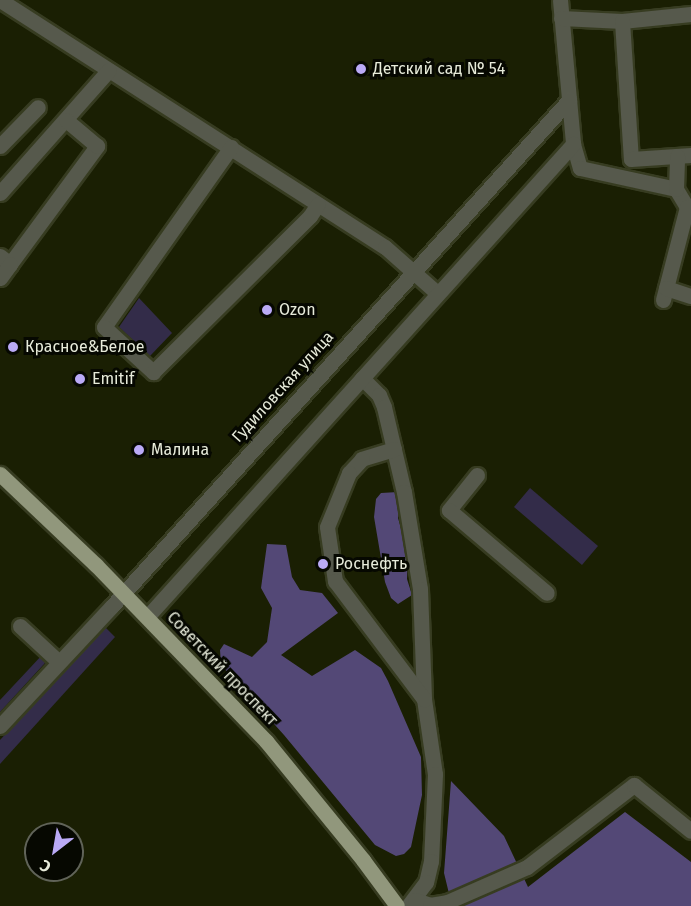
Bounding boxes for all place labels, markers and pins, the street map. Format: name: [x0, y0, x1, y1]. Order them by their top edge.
place label: Детский сад № 54: [373, 59, 505, 79]
marker: Детский сад № 54: [354, 62, 368, 76]
place label: Ozon: [279, 300, 316, 320]
marker: Ozon: [260, 303, 274, 317]
place label: Красное&Белое: [25, 337, 144, 357]
marker: Красное&Белое: [6, 340, 20, 354]
place label: Emitif: [92, 369, 134, 389]
marker: Emitif: [73, 372, 87, 386]
place label: Малина: [151, 440, 209, 460]
marker: Малина: [132, 443, 146, 457]
place label: Роснефть: [335, 554, 407, 574]
marker: Роснефть: [316, 557, 330, 571]

